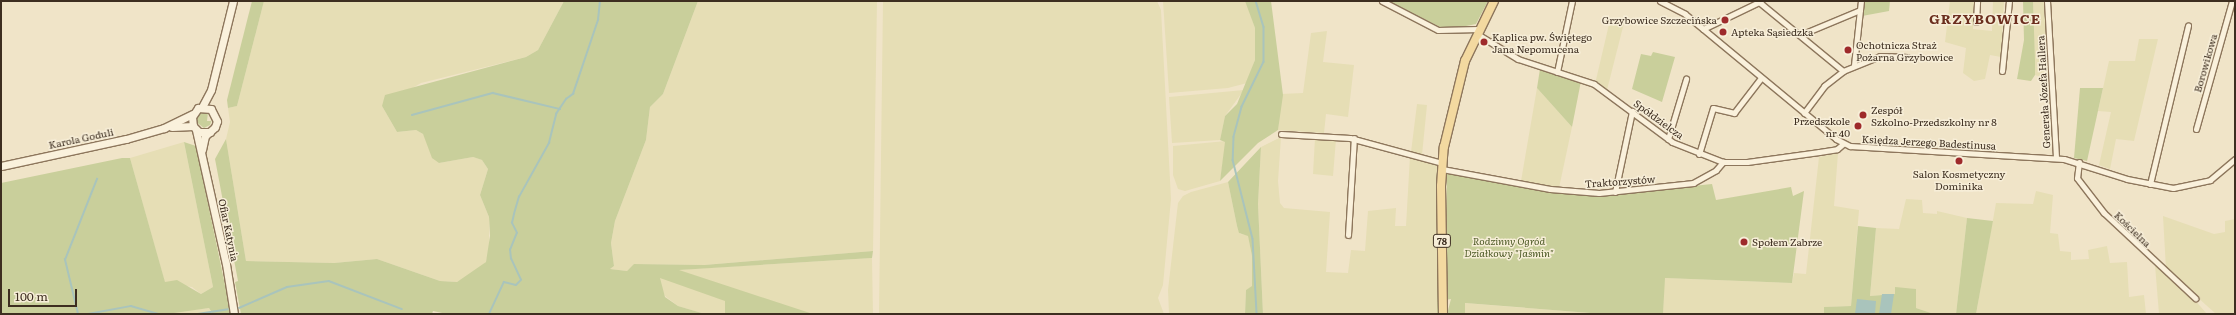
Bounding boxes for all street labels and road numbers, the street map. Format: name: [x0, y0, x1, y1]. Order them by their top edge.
street label: Borowikowa: [2191, 32, 2219, 94]
street label: Generała Józefa Hallera: [2034, 35, 2052, 149]
street label: Spółdzielcza: [1632, 97, 1686, 141]
street label: Karola Goduli: [47, 125, 115, 151]
street label: Księdza Jerzego Badestinusa: [1861, 132, 1997, 152]
street label: Traktorzystów: [1584, 173, 1656, 189]
street label: Ofiar Katynia: [217, 198, 241, 262]
street label: Kościelna: [2112, 209, 2154, 249]
road number: 78: [1432, 234, 1452, 248]

